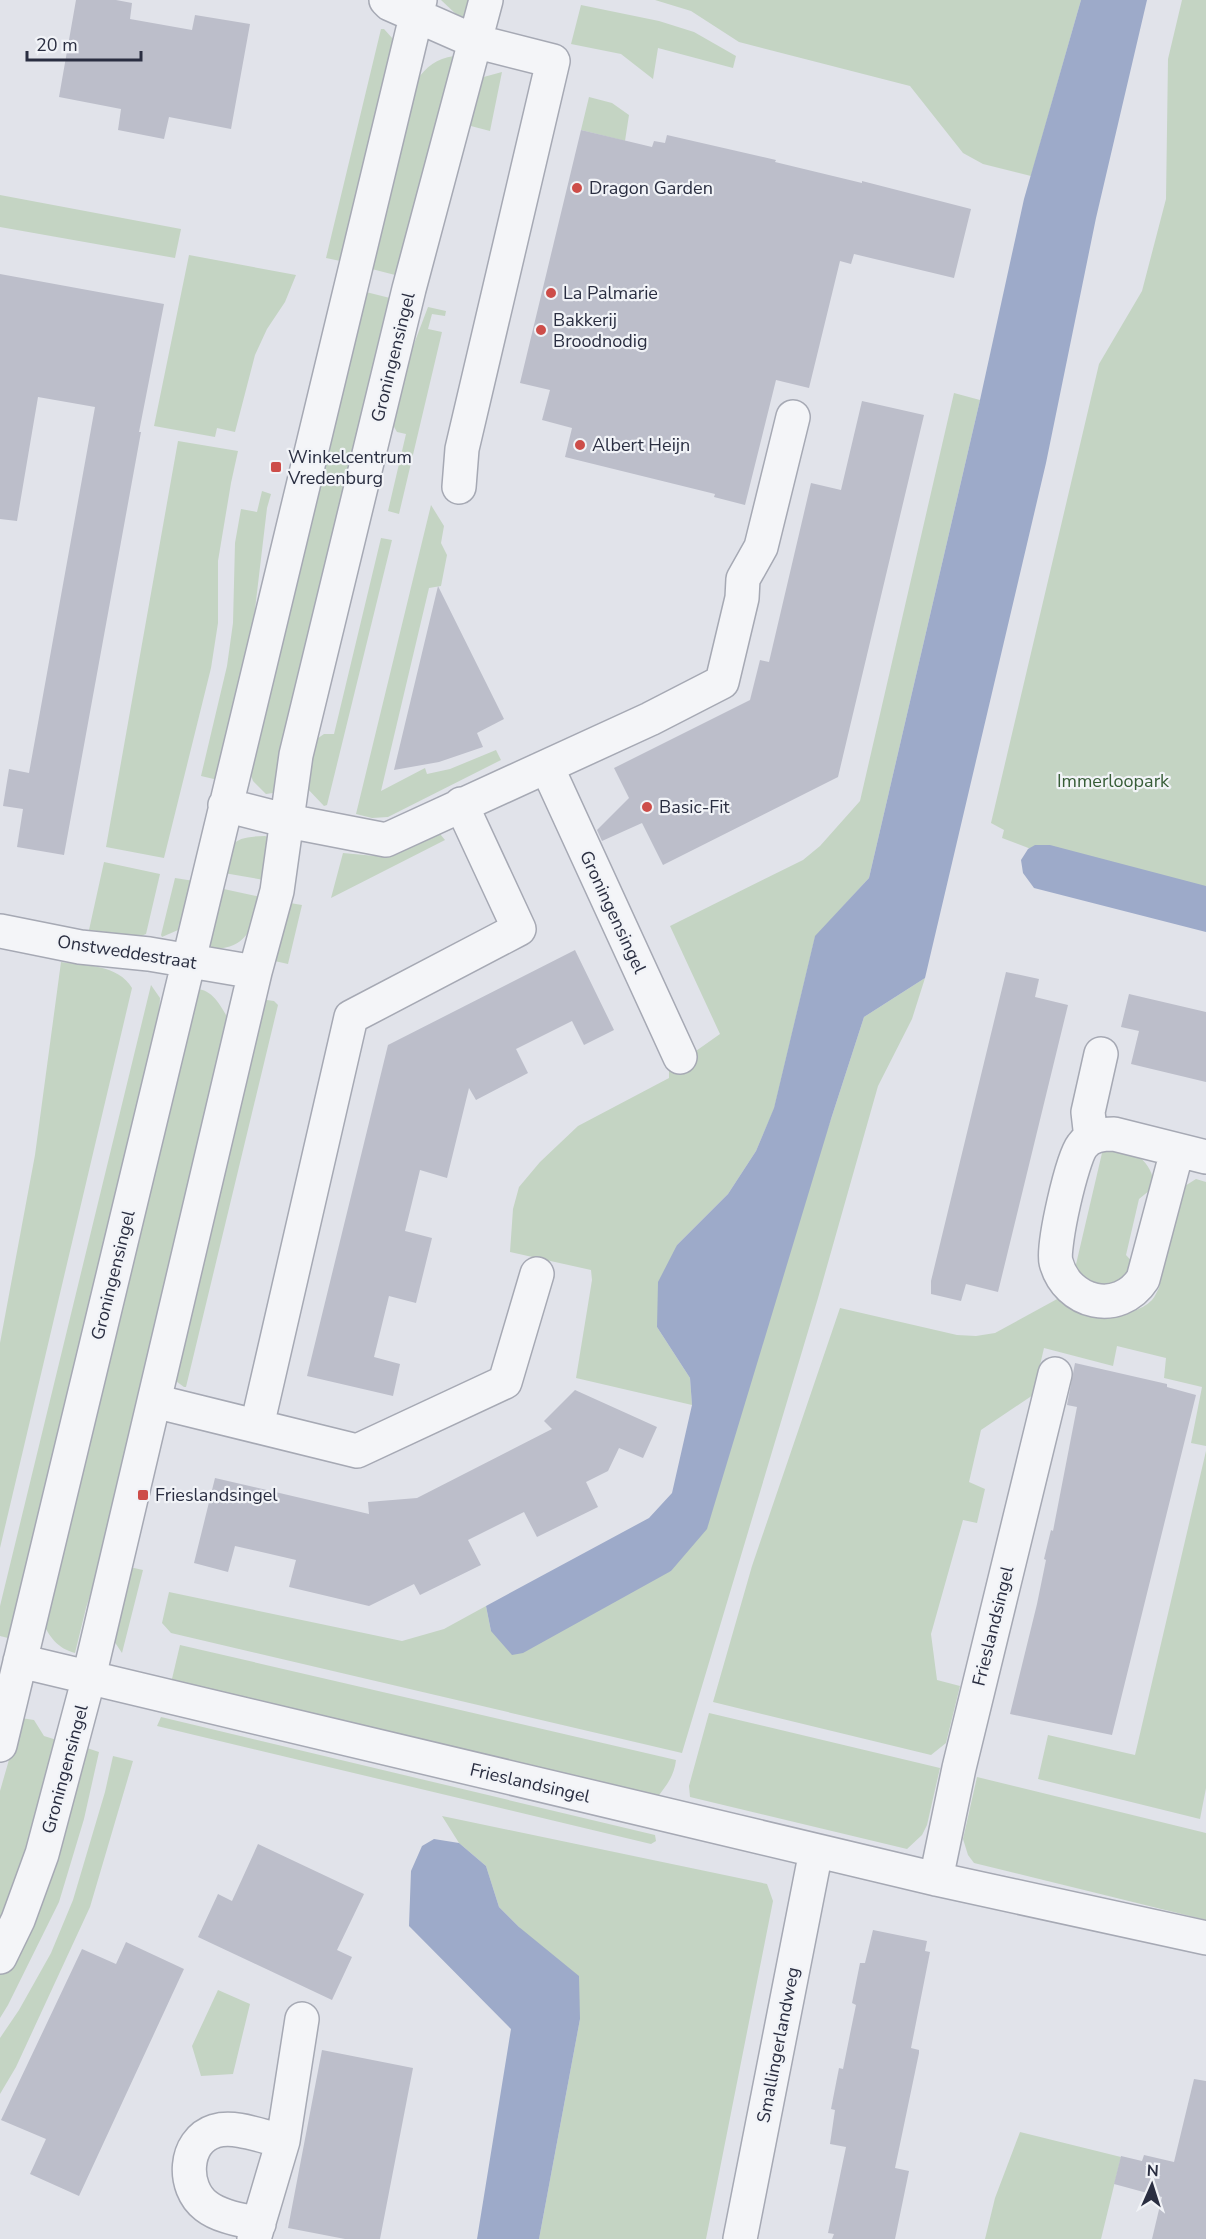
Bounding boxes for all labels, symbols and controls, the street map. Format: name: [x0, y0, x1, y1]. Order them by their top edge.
scale bar: [27, 24, 141, 62]
text: 20 m: [36, 33, 78, 57]
place label: Dragon Garden: [589, 176, 713, 200]
marker: Dragon Garden: [570, 181, 584, 195]
place label: La Palmarie: [563, 281, 658, 305]
marker: La Palmarie: [544, 286, 558, 300]
street label: Groningensingel: [365, 289, 421, 424]
place label: Bakkerij Broodnodig: [553, 308, 647, 353]
marker: Bakkerij Broodnodig: [534, 323, 548, 337]
place label: Albert Heijn: [592, 433, 690, 457]
marker: Albert Heijn: [573, 438, 587, 452]
place label: Winkelcentrum Vredenburg: [287, 445, 412, 490]
marker: Winkelcentrum Vredenburg: [269, 460, 283, 474]
park label: Immerloopark: [1057, 769, 1170, 793]
place label: Basic-Fit: [659, 795, 730, 819]
marker: Basic-Fit: [640, 800, 654, 814]
street label: Groningensingel: [574, 847, 652, 978]
street label: Onstweddestraat: [56, 929, 199, 975]
street label: Groningensingel: [85, 1207, 141, 1342]
place label: Frieslandsingel: [155, 1483, 278, 1507]
marker: Frieslandsingel: [136, 1488, 150, 1502]
street label: Frieslandsingel: [967, 1563, 1020, 1688]
street label: Groningensingel: [36, 1701, 94, 1836]
street label: Frieslandsingel: [468, 1758, 593, 1809]
street label: Smallingerlandweg: [751, 1965, 805, 2125]
north arrow: [1122, 2155, 1182, 2215]
text: N: [1146, 2160, 1159, 2182]

